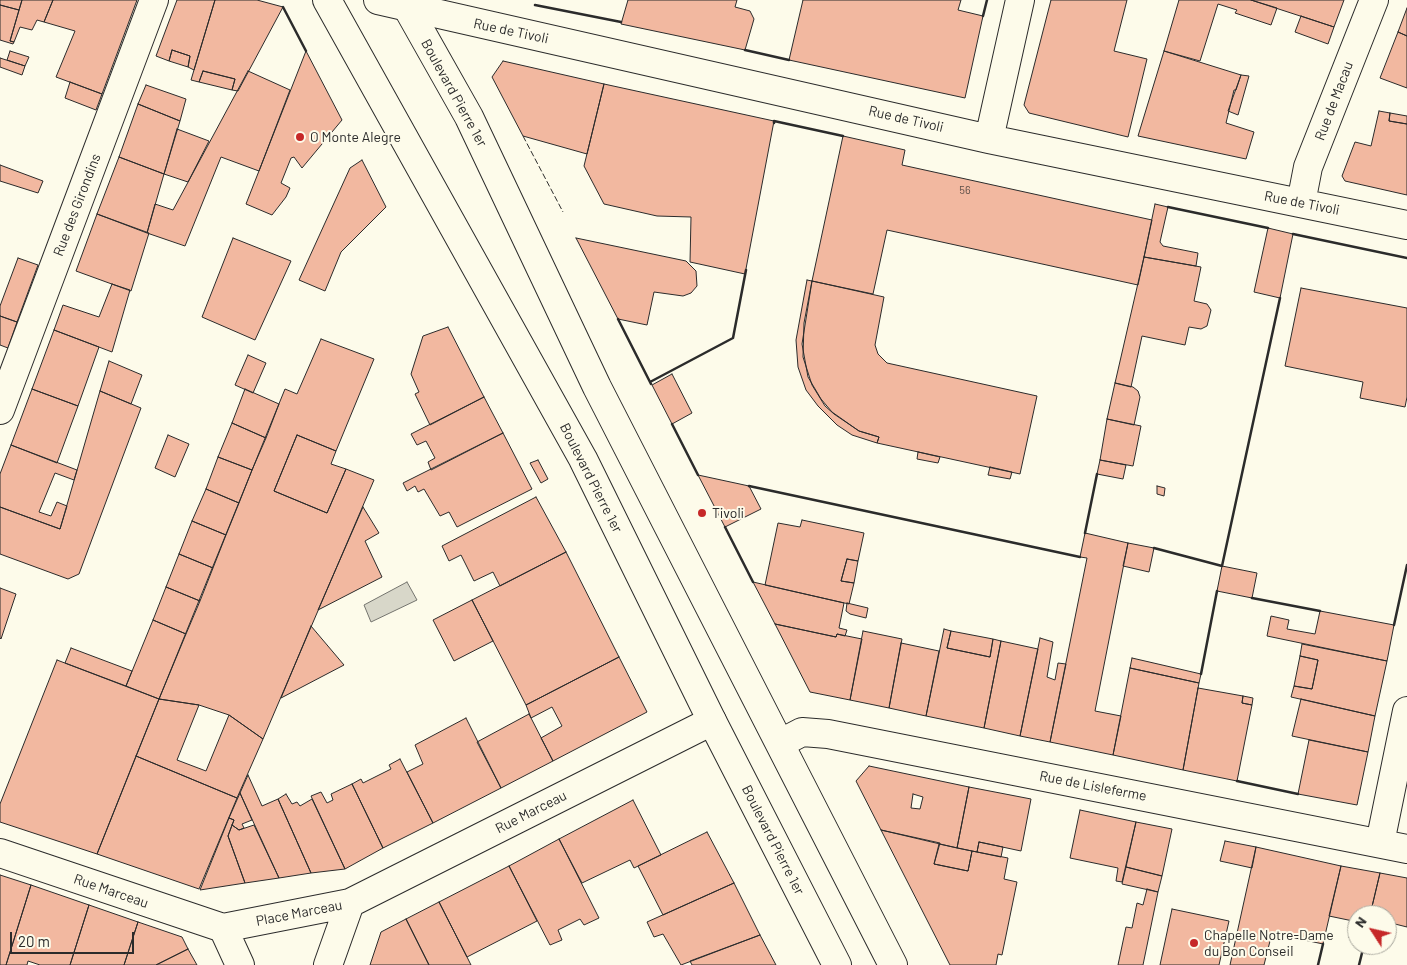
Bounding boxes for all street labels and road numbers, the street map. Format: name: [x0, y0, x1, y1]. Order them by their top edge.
street label: Rue de Tivoli: [472, 15, 550, 47]
street label: Boulevard Pierre 1er: [417, 36, 491, 150]
street label: Rue de Macau: [1311, 59, 1357, 143]
street label: Rue de Tivoli: [867, 102, 945, 136]
street label: Rue des Girondins: [50, 151, 104, 259]
street label: Rue de Tivoli: [1263, 187, 1341, 219]
street label: Boulevard Pierre 1er: [556, 420, 626, 536]
street label: Rue de Lisleferme: [1038, 767, 1148, 805]
street label: Boulevard Pierre 1er: [738, 782, 808, 898]
street label: Rue Marceau: [493, 787, 569, 837]
street label: Rue Marceau: [71, 870, 151, 912]
street label: Place Marceau: [254, 896, 344, 930]

